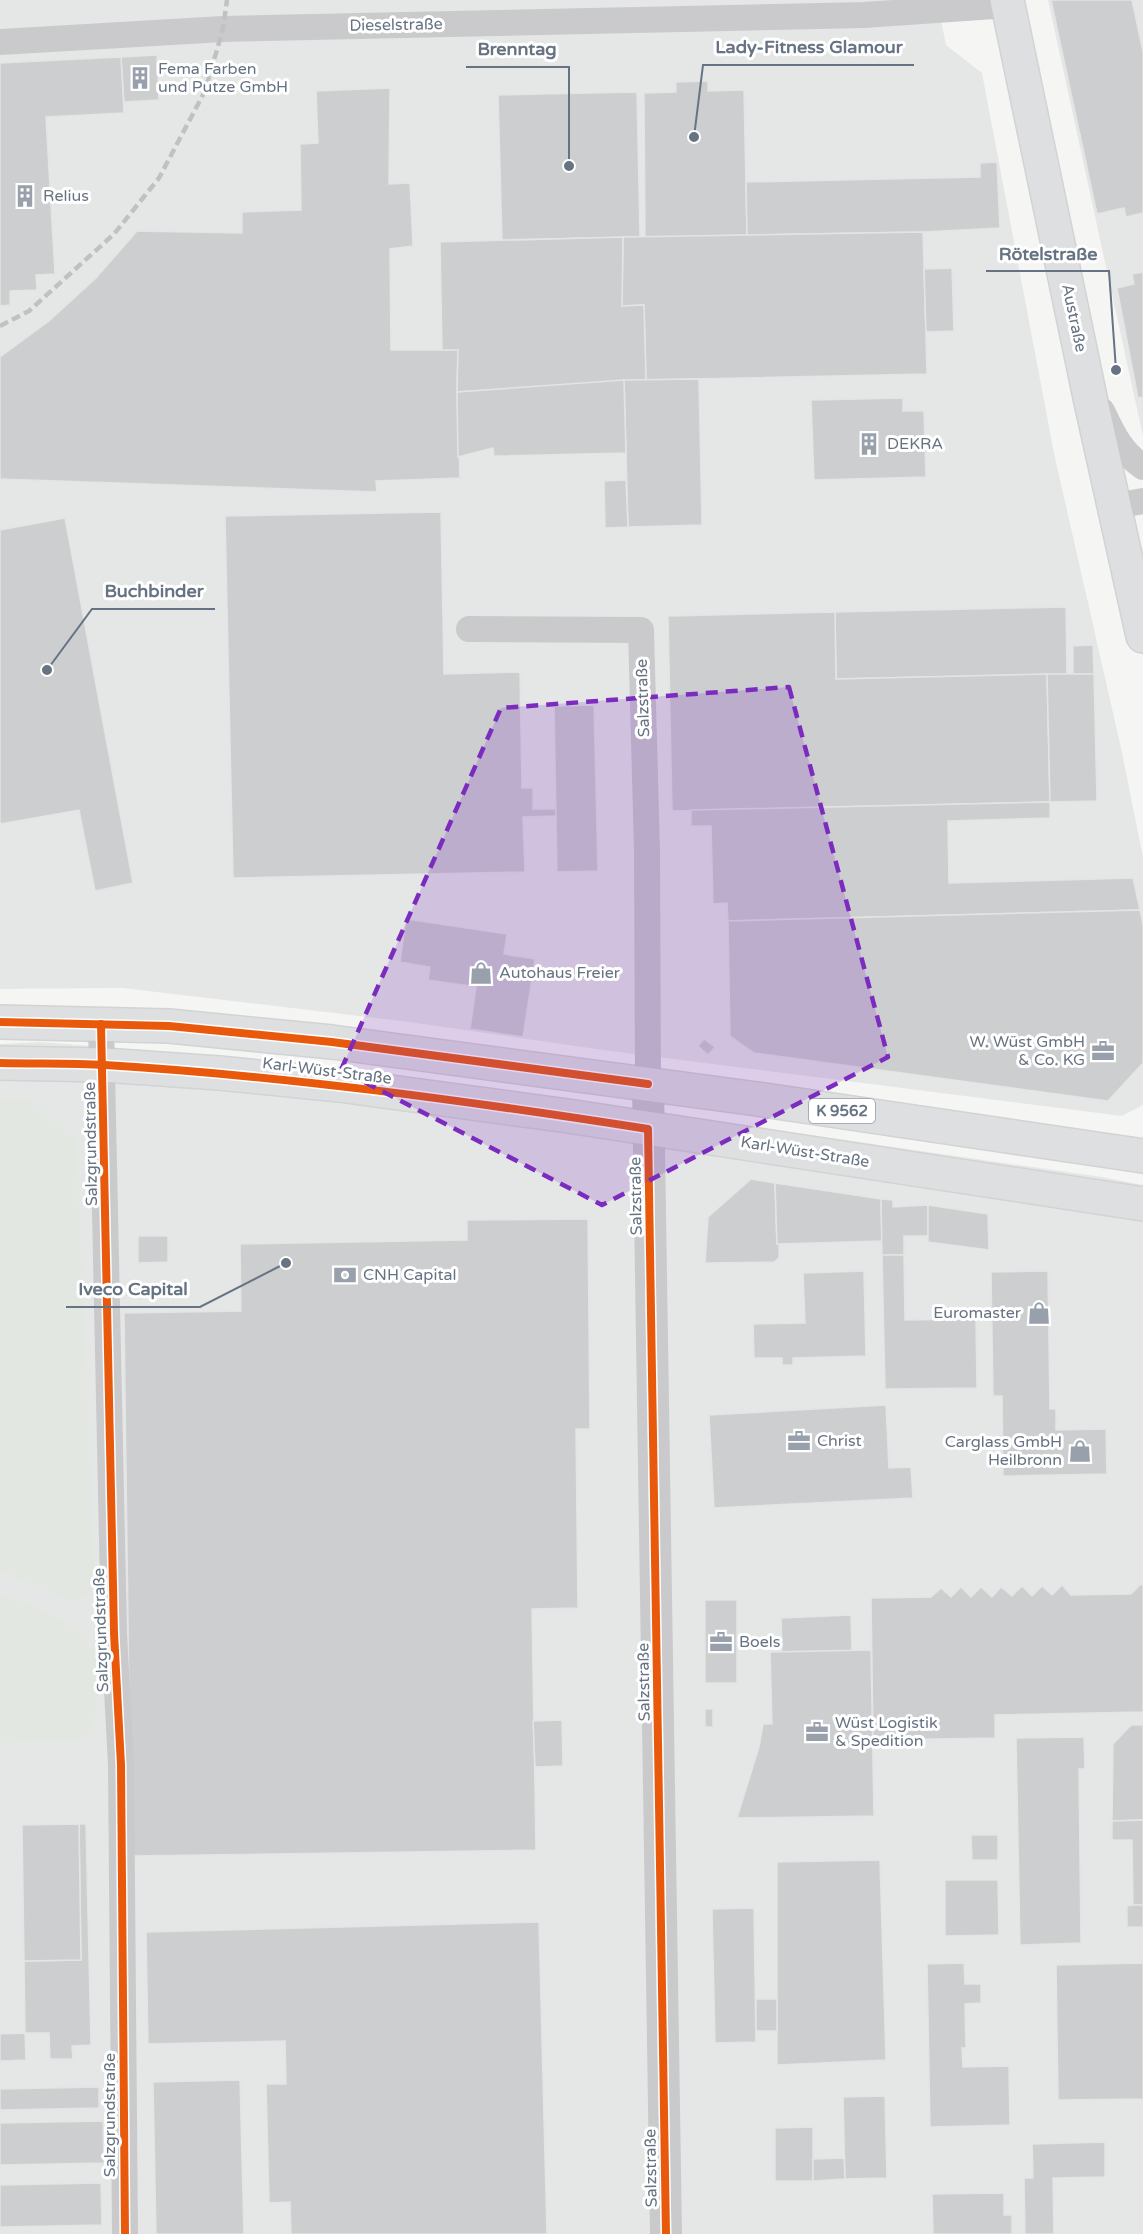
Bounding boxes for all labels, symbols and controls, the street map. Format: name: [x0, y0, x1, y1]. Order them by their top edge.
street label: Dieselstraße: [349, 14, 443, 36]
callout: Lady-Fitness Glamour: [703, 29, 914, 65]
callout: Brenntag: [466, 31, 569, 67]
text: Lady-Fitness Glamour: [715, 36, 904, 58]
text: Brenntag: [477, 38, 557, 60]
place label: Fema Farben und Putze GmbH: [158, 59, 288, 97]
building icon: Fema Farben und Putze GmbH: [127, 65, 153, 91]
building icon: Relius: [12, 183, 38, 209]
place label: Relius: [43, 186, 89, 206]
callout: Rötelstraße: [986, 235, 1109, 271]
text: Rötelstraße: [999, 243, 1097, 265]
street label: Austraße: [1057, 282, 1091, 354]
building icon: DEKRA: [856, 431, 882, 457]
place label: DEKRA: [887, 434, 943, 454]
callout: Buchbinder: [92, 573, 215, 609]
text: Buchbinder: [104, 580, 205, 602]
street label: Salzstraße: [632, 658, 654, 738]
shop icon: Autohaus Freier: [468, 960, 494, 986]
place label: Autohaus Freier: [499, 963, 621, 983]
place label: W. Wüst GmbH & Co. KG: [969, 1032, 1085, 1070]
office icon: W. Wüst GmbH & Co. KG: [1090, 1038, 1116, 1064]
street label: Karl-Wüst-Straße: [261, 1053, 393, 1089]
street label: Salzgrundstraße: [80, 1082, 102, 1206]
road number: K 9562: [809, 1099, 875, 1123]
street label: Karl-Wüst-Straße: [739, 1132, 871, 1172]
street label: Salzstraße: [625, 1157, 647, 1235]
bank icon: CNH Capital: [332, 1262, 358, 1288]
place label: CNH Capital: [363, 1265, 457, 1285]
callout: Iveco Capital: [66, 1271, 200, 1307]
text: Iveco Capital: [78, 1278, 188, 1300]
shop icon: Euromaster: [1026, 1300, 1052, 1326]
place label: Euromaster: [933, 1303, 1022, 1323]
office icon: Christ: [786, 1428, 812, 1454]
place label: Christ: [817, 1431, 862, 1451]
place label: Carglass GmbH Heilbronn: [945, 1432, 1062, 1470]
shop icon: Carglass GmbH Heilbronn: [1067, 1438, 1093, 1464]
street label: Salzgrundstraße: [89, 1568, 113, 1692]
office icon: Boels: [708, 1629, 734, 1655]
place label: Boels: [739, 1632, 780, 1652]
street label: Salzstraße: [633, 1643, 655, 1721]
place label: Wüst Logistik & Spedition: [835, 1713, 938, 1751]
office icon: Wüst Logistik & Spedition: [804, 1719, 830, 1745]
street label: Salzgrundstraße: [100, 2053, 120, 2177]
street label: Salzstraße: [640, 2129, 662, 2207]

